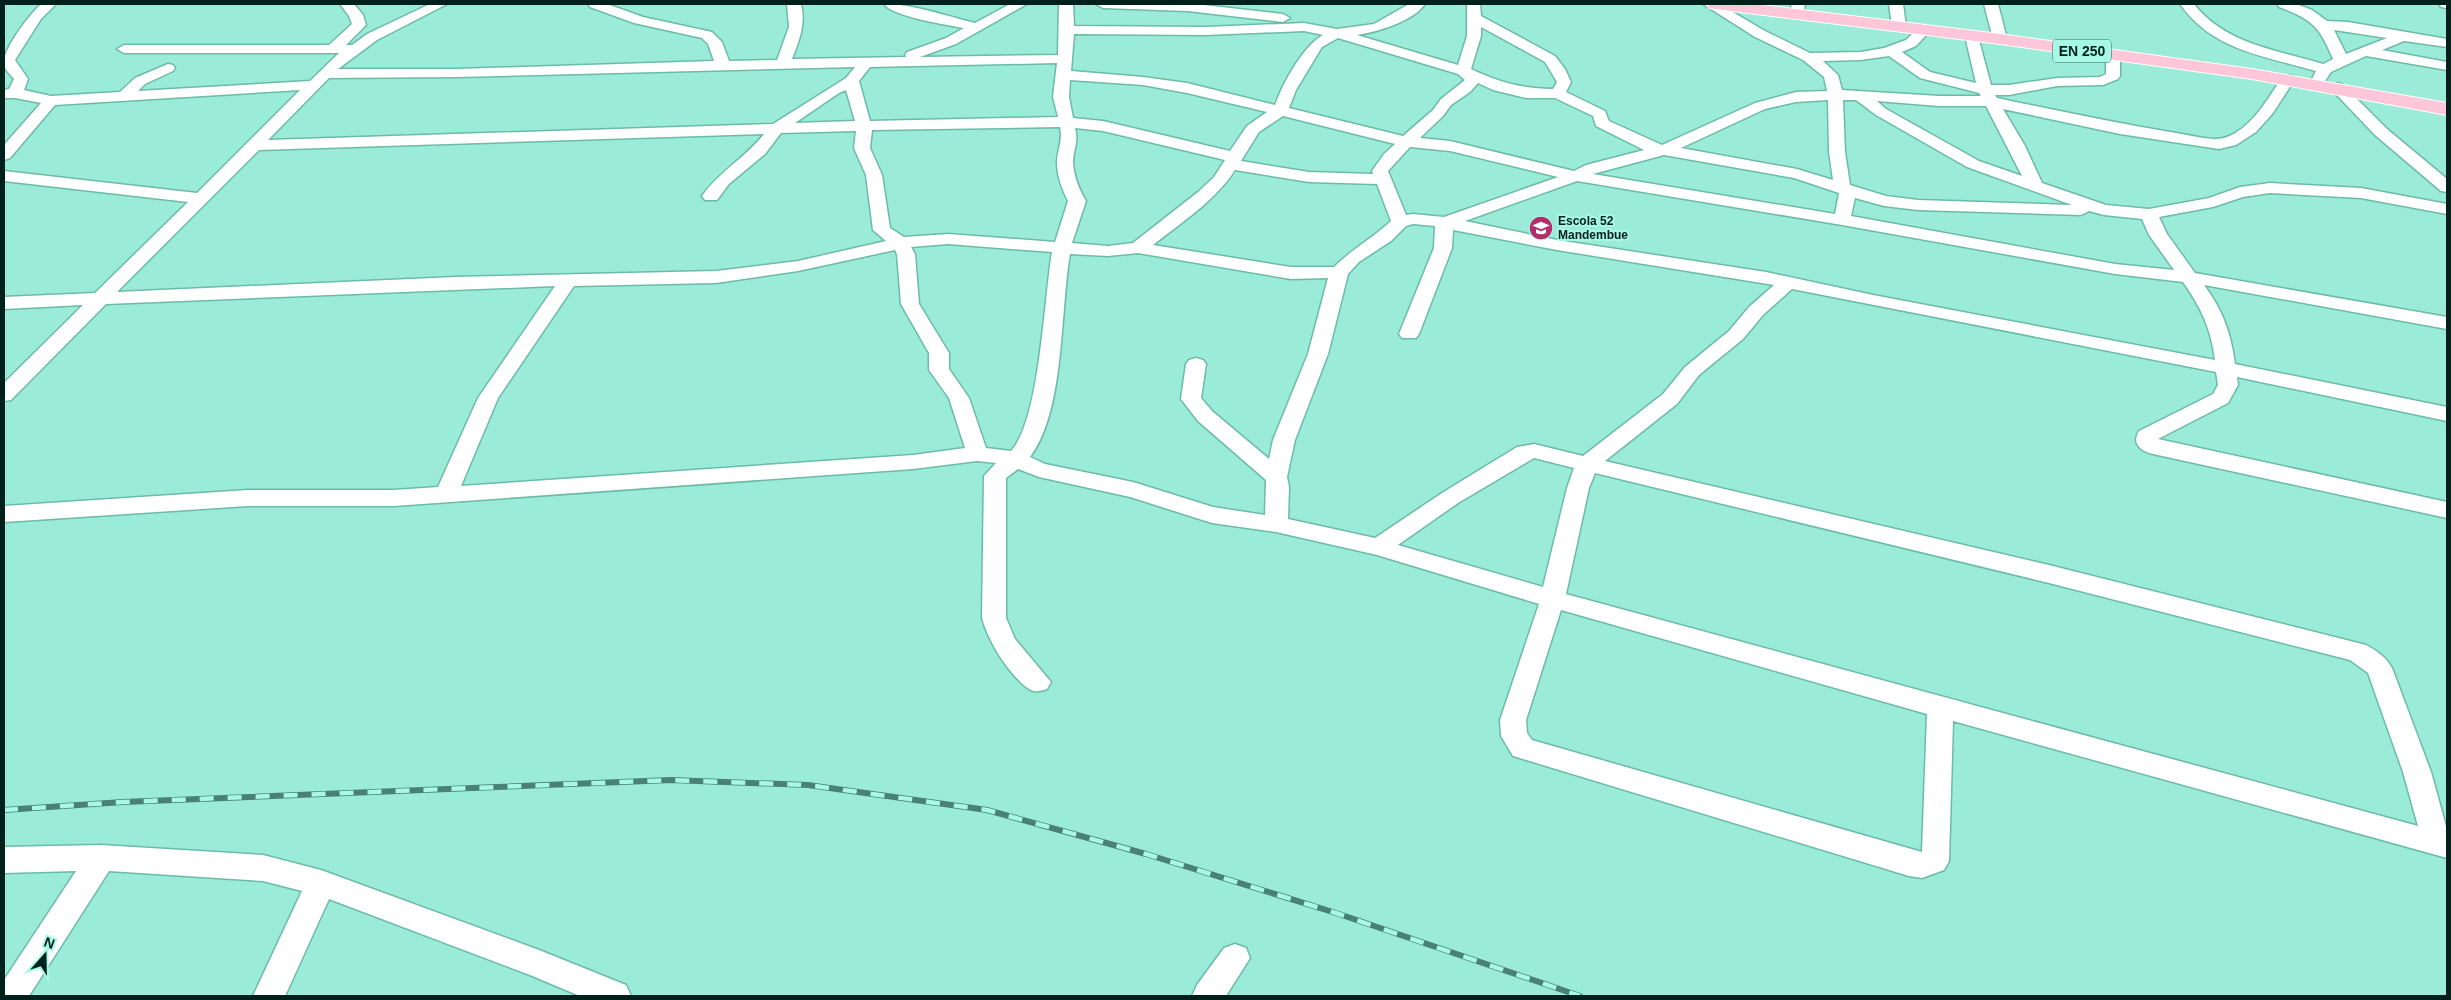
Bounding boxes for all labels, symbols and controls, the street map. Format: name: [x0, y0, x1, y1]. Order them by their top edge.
road number: EN 250: [2053, 40, 2111, 62]
place label: Escola 52 Mandembue: [1558, 214, 1628, 242]
school or university icon: Escola 52 Mandembue: [1528, 215, 1554, 241]
north arrow: [20, 930, 70, 980]
text: N: [42, 934, 57, 952]

